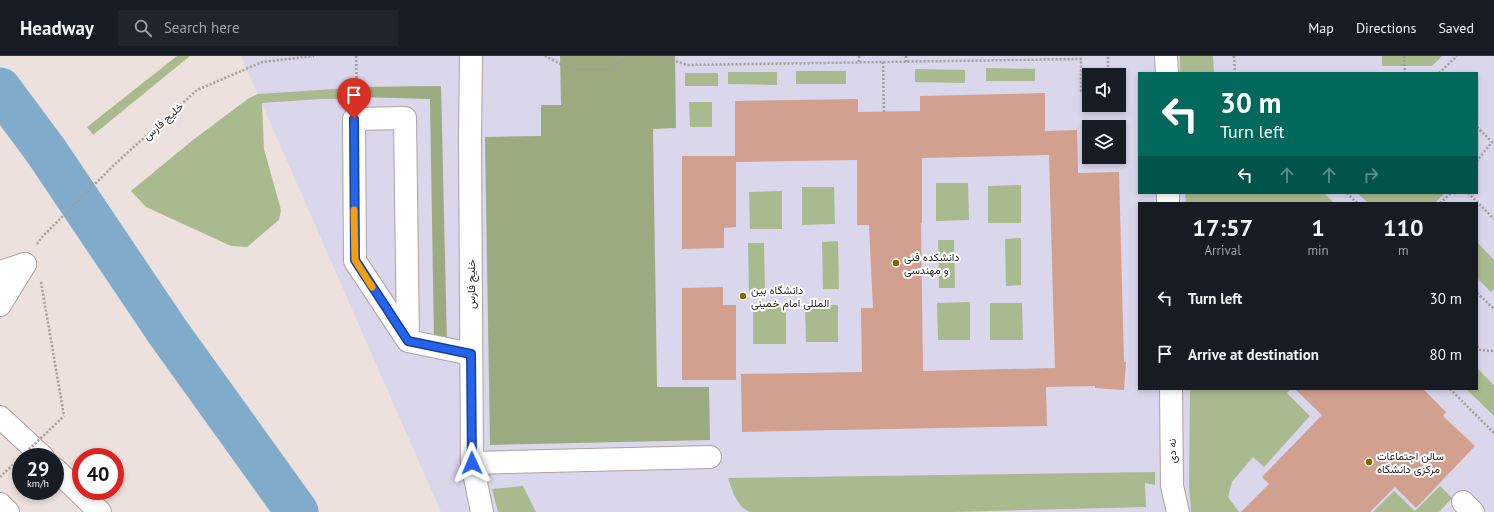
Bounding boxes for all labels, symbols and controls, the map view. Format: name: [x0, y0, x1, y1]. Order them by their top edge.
search box: [118, 10, 398, 46]
text: Headway: [20, 16, 94, 40]
icon: search: [132, 17, 154, 39]
text: Search here: [164, 18, 240, 37]
text: Map: [1308, 19, 1334, 37]
text: Directions: [1356, 19, 1416, 37]
text: Saved: [1438, 19, 1474, 37]
map controls: [1082, 68, 1126, 164]
button: sound: [1082, 68, 1126, 112]
pin: [337, 78, 371, 119]
icon: arrive: [343, 84, 365, 106]
text: 30 m: [1220, 84, 1281, 121]
icon: left: [1154, 88, 1206, 140]
street label: خلیج فارس: [140, 99, 187, 144]
button: layers: [1082, 120, 1126, 164]
text: Turn left: [1220, 120, 1285, 143]
icon: left: [1234, 164, 1256, 186]
icon: ahead: [1276, 164, 1298, 186]
icon: ahead: [1318, 164, 1340, 186]
icon: right: [1360, 164, 1382, 186]
text: 17:57: [1192, 212, 1253, 243]
text: 1: [1311, 212, 1325, 243]
text: 110: [1383, 212, 1424, 243]
text: Arrival: [1205, 242, 1241, 259]
text: min: [1307, 242, 1329, 259]
text: m: [1398, 242, 1409, 259]
place label: دانشکده فنی و مهندسی: [904, 250, 960, 277]
marker: دانشکده فنی و مهندسی: [891, 258, 901, 268]
street label: خلیج فارس: [464, 259, 479, 309]
place label: دانشگاه بین المللی امام خمینی: [751, 283, 829, 311]
icon: left: [1154, 287, 1176, 309]
text: Turn left: [1188, 289, 1242, 308]
text: 30 m: [1429, 289, 1462, 308]
marker: دانشگاه بین المللی امام خمینی: [738, 291, 748, 301]
icon: arrive: [1154, 343, 1176, 365]
text: Arrive at destination: [1188, 345, 1319, 364]
text: 80 m: [1429, 345, 1462, 364]
street label: نه دی: [1165, 438, 1179, 464]
position arrow: [451, 442, 493, 484]
speed limit sign: 40: [72, 448, 124, 500]
place label: سالن اجتماعات مرکزی دانشگاه: [1377, 449, 1444, 476]
text: 29: [27, 456, 49, 482]
marker: سالن اجتماعات مرکزی دانشگاه: [1364, 457, 1374, 467]
text: km/h: [27, 477, 49, 490]

